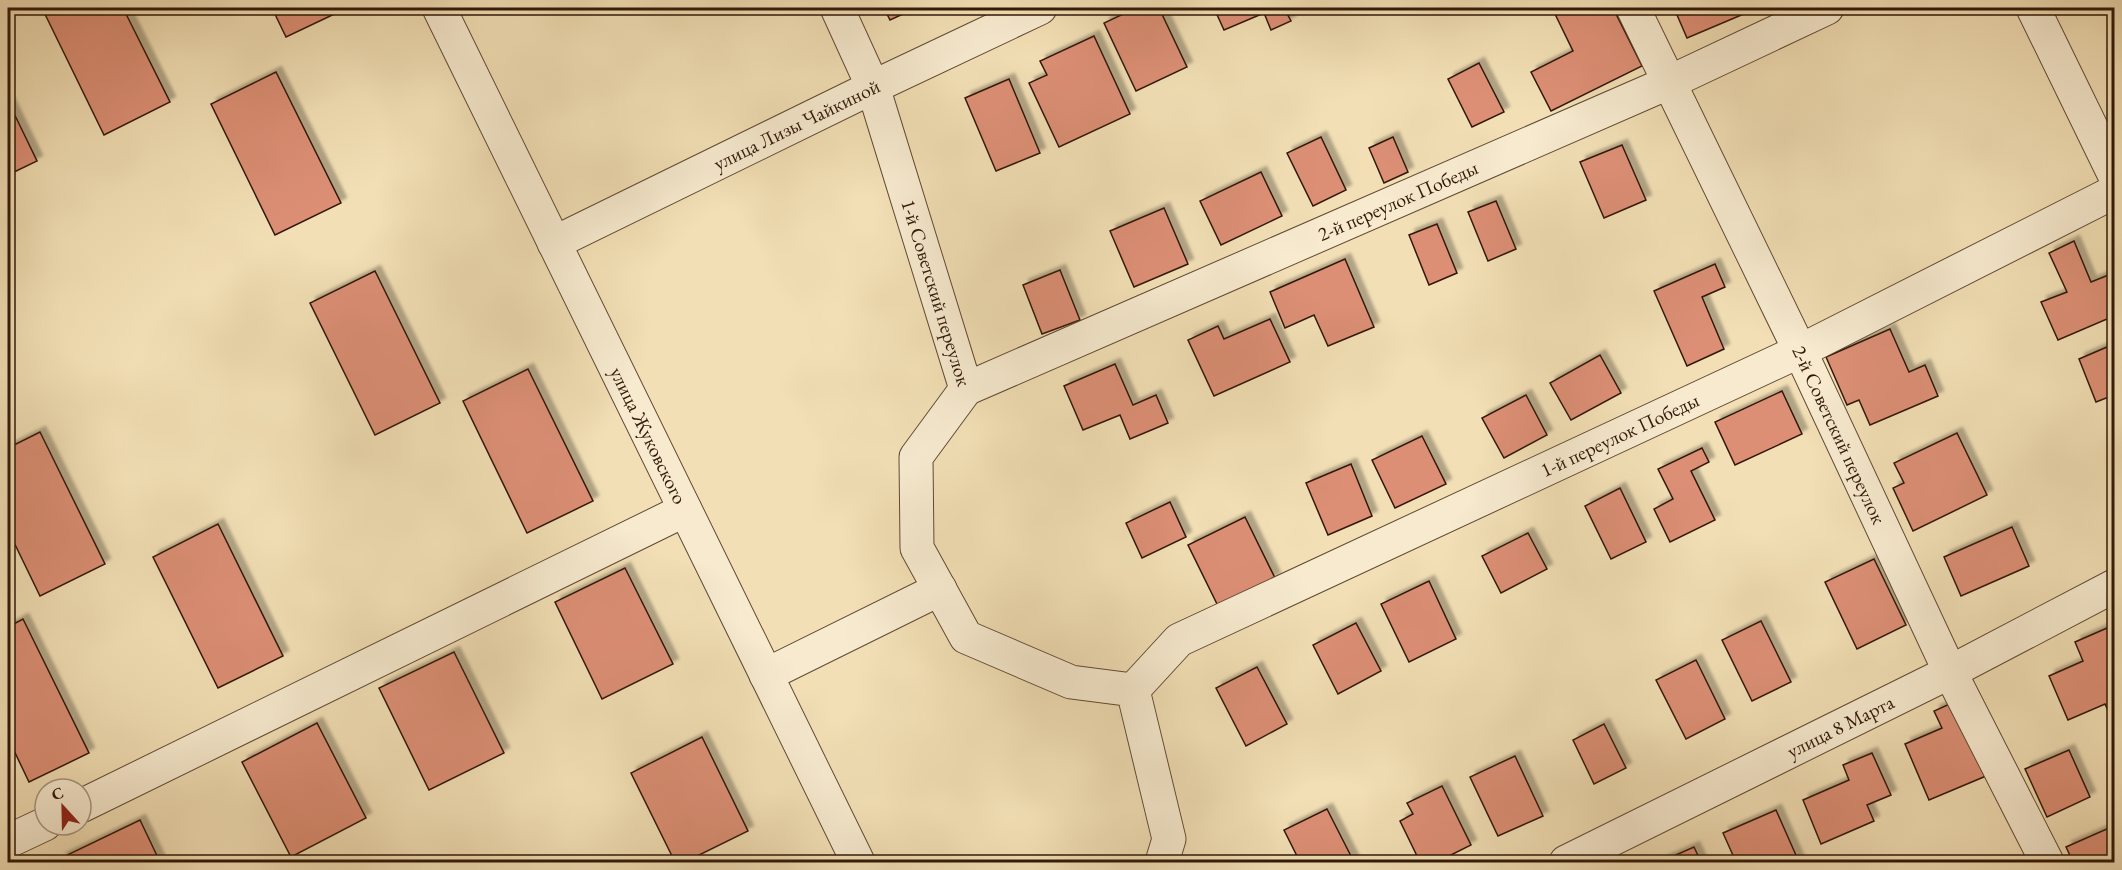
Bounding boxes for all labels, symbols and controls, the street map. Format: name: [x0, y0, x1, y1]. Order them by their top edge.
street label: улица Лизы Чайкиной: [709, 72, 885, 176]
street label: 2-й переулок Победы: [1314, 154, 1482, 247]
street label: 1-й Советский переулок: [895, 196, 977, 390]
street label: 2-й Советский переулок: [1786, 341, 1892, 529]
street label: улица Жуковского: [604, 362, 693, 508]
street label: 1-й переулок Победы: [1536, 387, 1703, 483]
street label: улица 8 Марта: [1782, 689, 1898, 764]
north arrow: [33, 777, 93, 837]
text: С: [48, 782, 67, 805]

